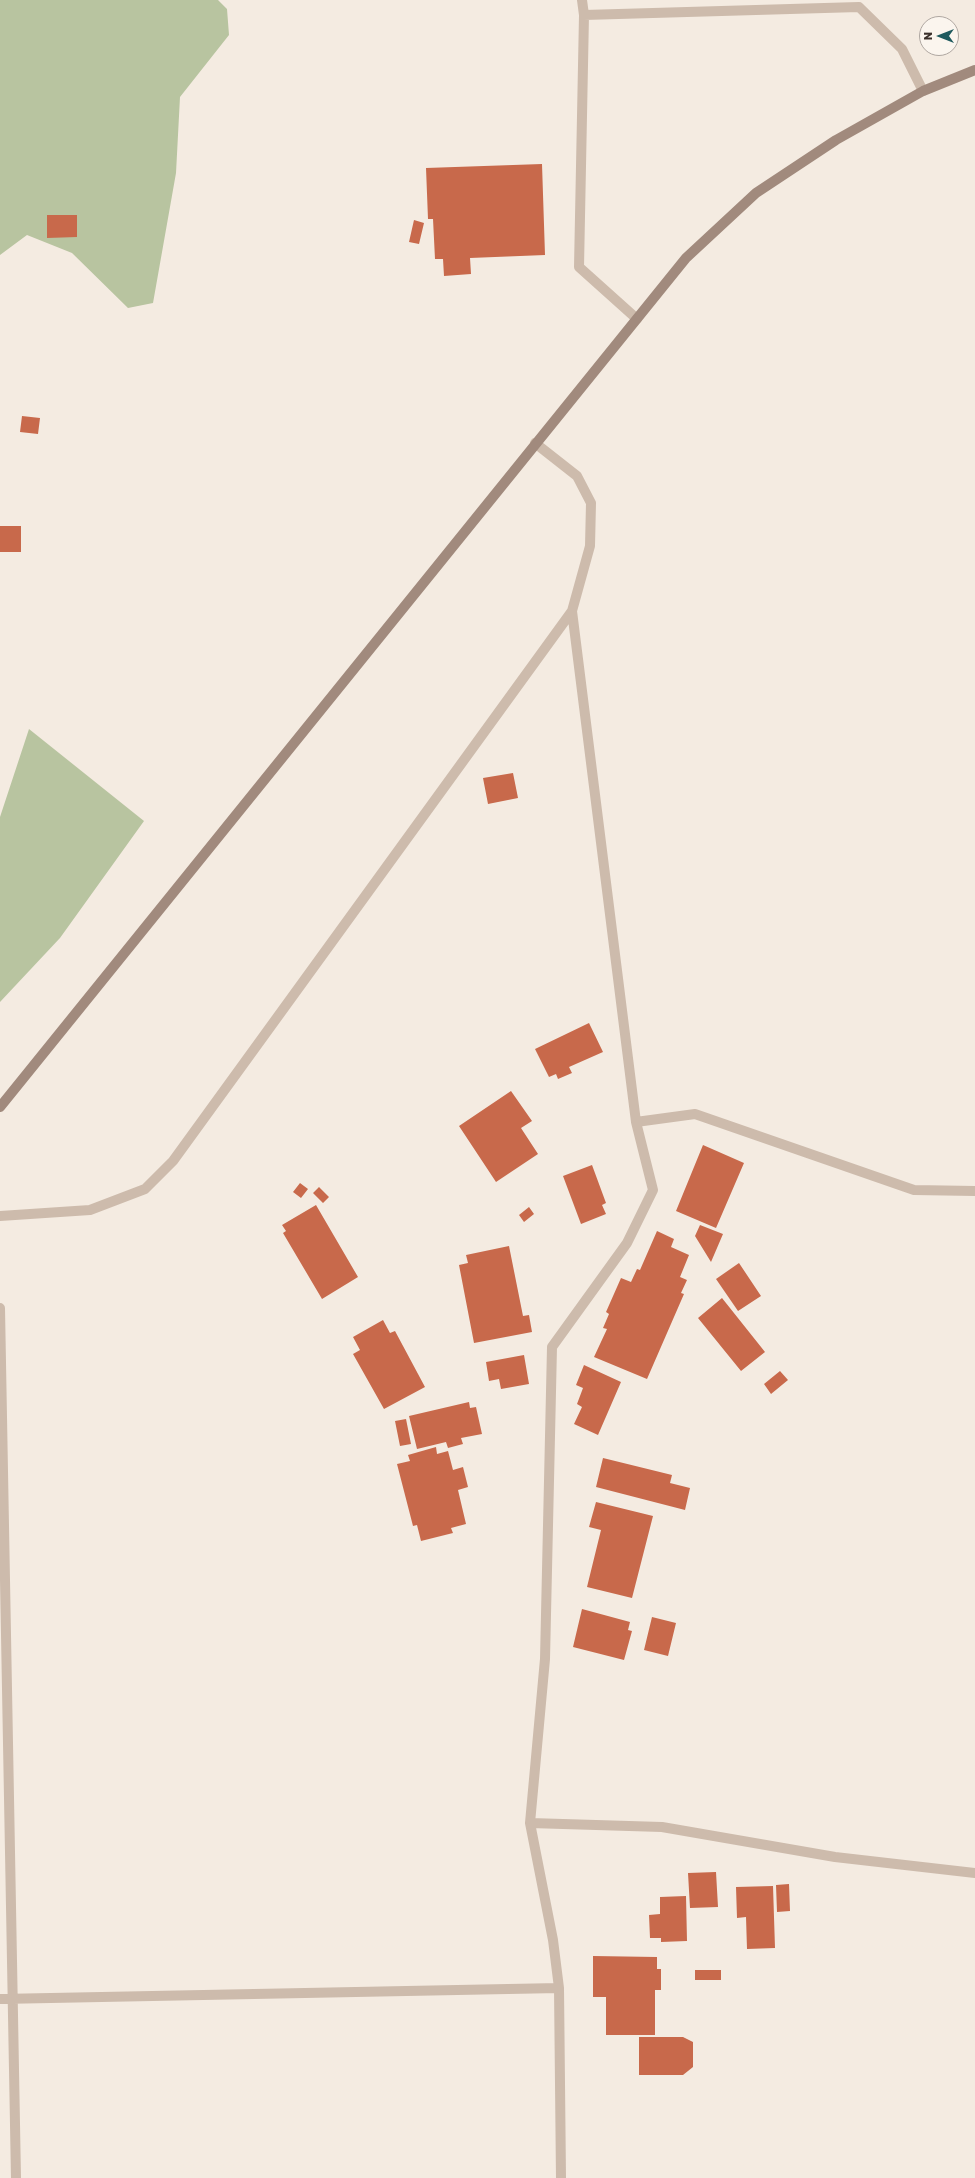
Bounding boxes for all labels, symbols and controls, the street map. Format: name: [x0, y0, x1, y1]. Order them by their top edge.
north arrow: [919, 16, 959, 56]
text: N: [921, 32, 934, 40]

